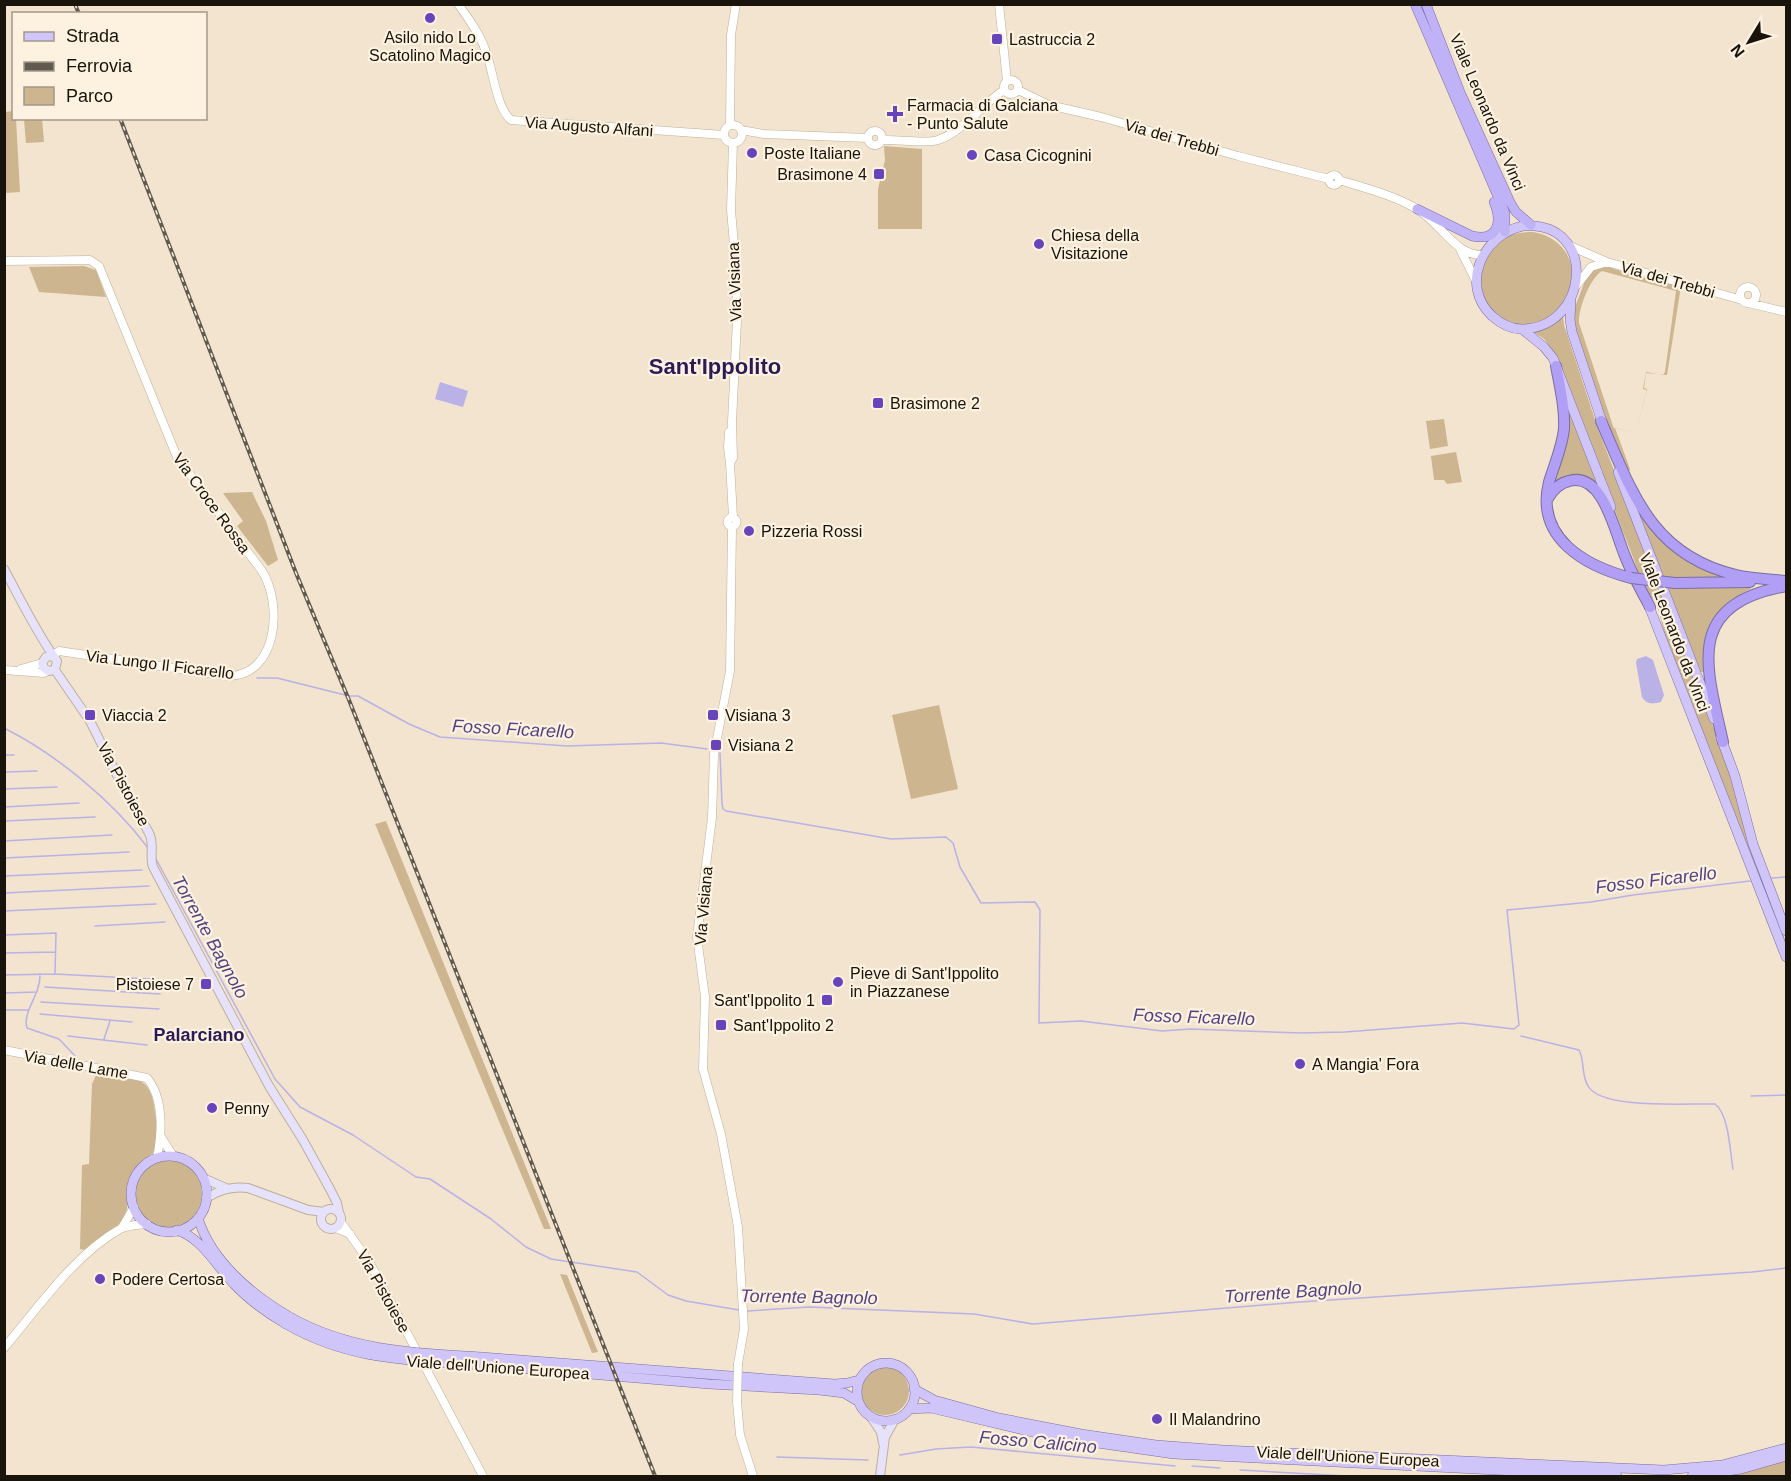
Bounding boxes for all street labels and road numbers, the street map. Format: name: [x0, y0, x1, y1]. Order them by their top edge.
street label: Viale Leonardo da Vinci: [1447, 31, 1528, 193]
street label: Via Augusto Alfani: [524, 114, 654, 139]
street label: Via dei Trebbi: [1123, 116, 1221, 159]
street label: Via Visiana: [725, 242, 744, 322]
street label: Via dei Trebbi: [1619, 258, 1717, 301]
street label: Via Croce Rossa: [170, 450, 254, 557]
street label: Viale Leonardo da Vinci: [1636, 551, 1713, 714]
street label: Via Lungo Il Ficarello: [85, 647, 235, 682]
street label: Via Pistoiese: [94, 740, 153, 829]
street label: Via Visiana: [692, 866, 715, 946]
street label: Via delle Lame: [22, 1047, 129, 1082]
street label: Via Pistoiese: [354, 1247, 413, 1336]
street label: Viale dell'Unione Europea: [406, 1353, 590, 1382]
street label: Viale dell'Unione Europea: [1256, 1443, 1440, 1470]

